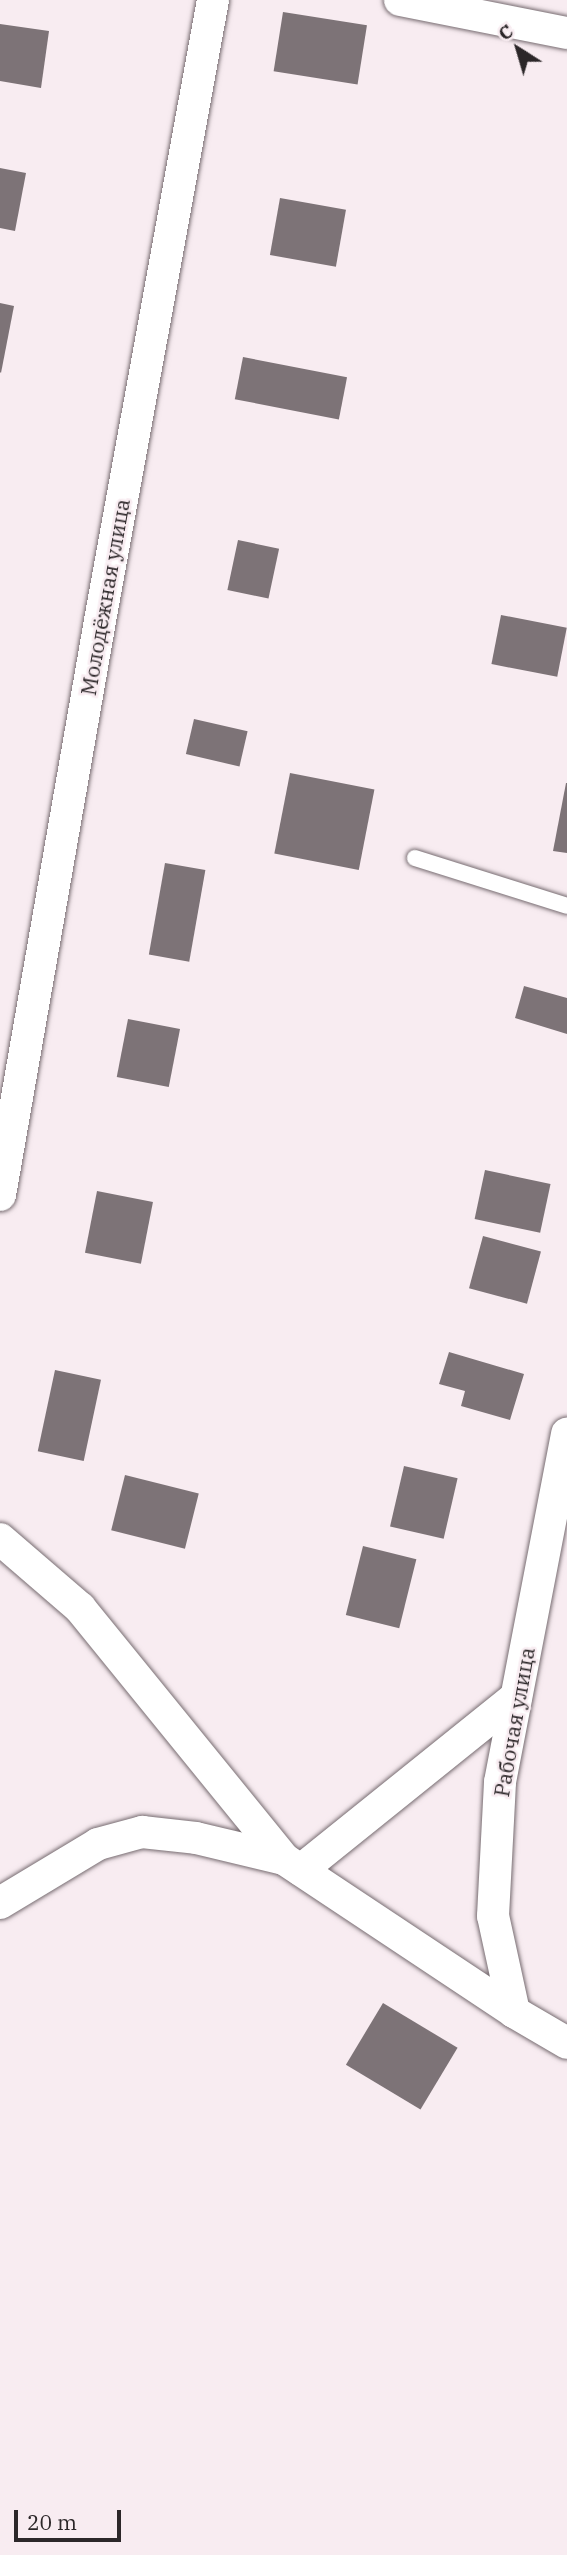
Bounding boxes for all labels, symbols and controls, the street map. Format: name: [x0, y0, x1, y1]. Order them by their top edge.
north arrow: [483, 14, 553, 84]
text: С: [493, 19, 518, 46]
street label: Молодёжная улица: [75, 497, 135, 697]
street label: Рабочая улица: [488, 1645, 540, 1799]
scale bar: [18, 2496, 124, 2540]
text: 20 m: [27, 2508, 77, 2536]

